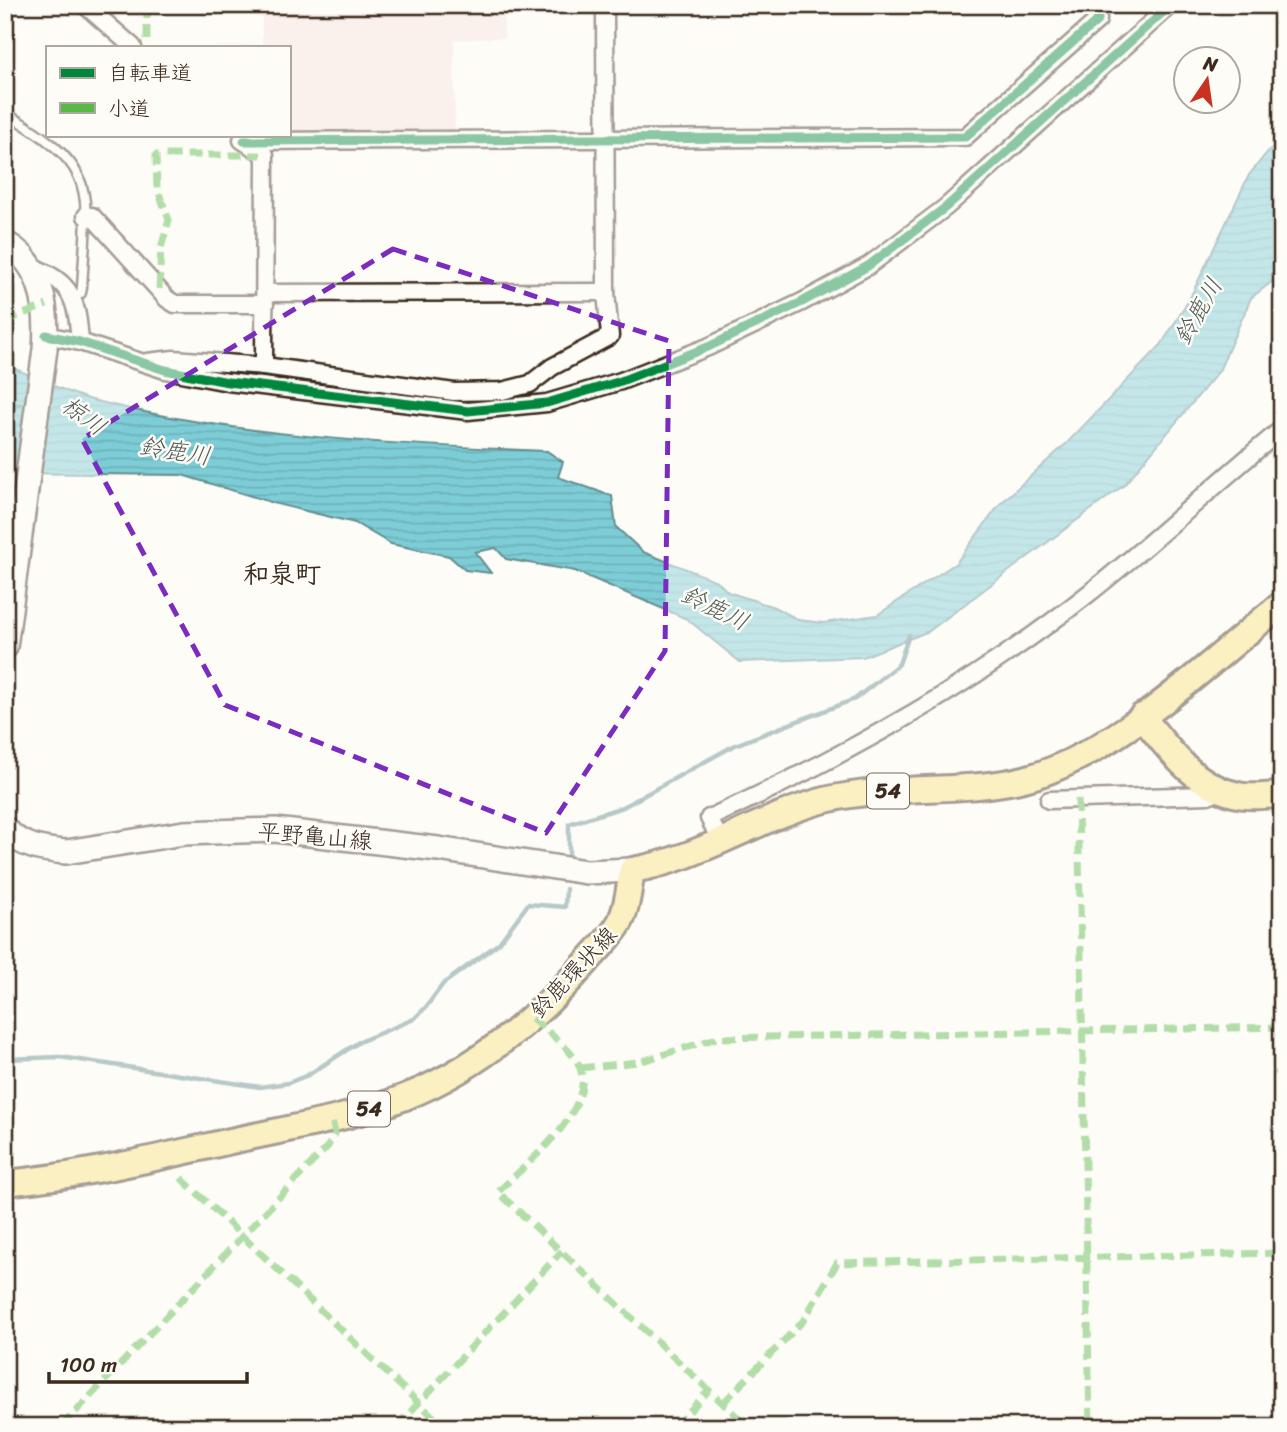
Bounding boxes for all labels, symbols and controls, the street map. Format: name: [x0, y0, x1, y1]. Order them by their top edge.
legend: [46, 46, 290, 136]
north arrow: [1172, 46, 1242, 116]
text: N: [1200, 46, 1222, 82]
text: 自転車道: [108, 54, 192, 92]
text: 小道: [108, 90, 150, 128]
water label: 鈴鹿川: [1162, 269, 1234, 353]
water label: 椋川: [52, 385, 116, 447]
water label: 鈴鹿川: [136, 425, 214, 477]
district label: 和泉町: [243, 551, 321, 597]
water label: 鈴鹿川: [673, 573, 757, 643]
road number: 54: [867, 774, 909, 808]
street label: 平野亀山線: [256, 811, 374, 862]
street label: 鈴鹿環状線: [519, 916, 628, 1028]
road number: 54: [348, 1092, 390, 1126]
scale bar: [49, 1341, 247, 1385]
text: 100 m: [60, 1346, 117, 1384]

